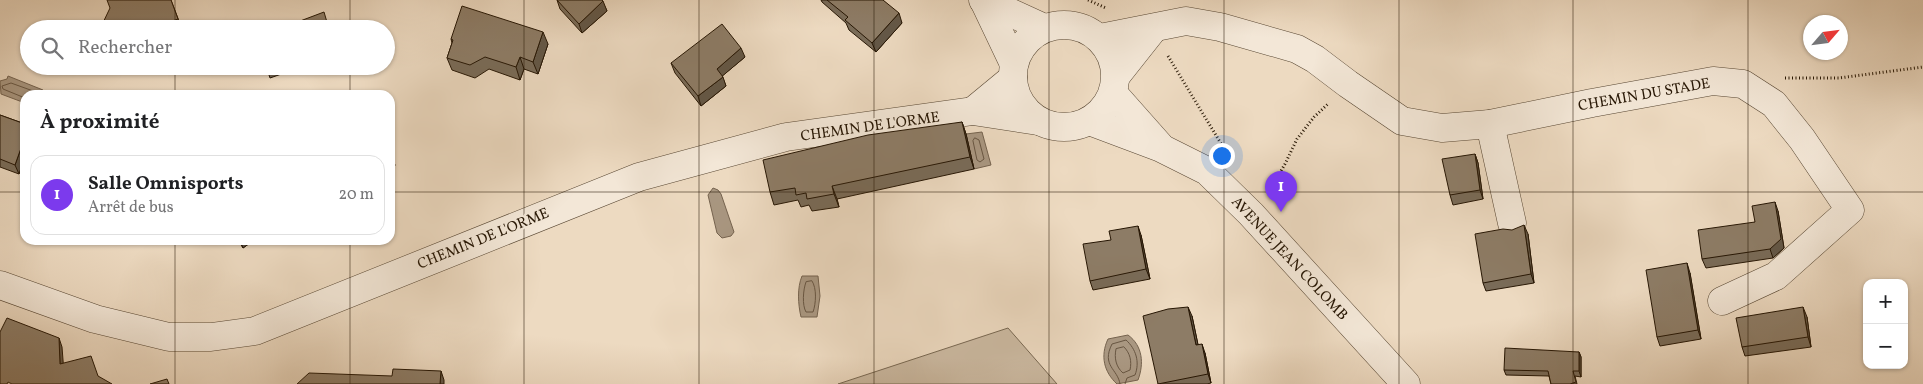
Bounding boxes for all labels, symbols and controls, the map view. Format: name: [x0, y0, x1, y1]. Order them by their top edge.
north arrow: [1803, 15, 1848, 60]
search box: [20, 20, 395, 75]
icon: search: [38, 34, 66, 62]
text: Rechercher: [78, 35, 172, 61]
street label: CHEMIN DU STADE: [1577, 74, 1712, 117]
street label: CHEMIN DE L'ORME: [799, 107, 941, 148]
text: À proximité: [40, 108, 159, 137]
your location: [1209, 143, 1235, 169]
text: Salle Omnisports: [88, 171, 243, 197]
pin: 1: [1265, 171, 1297, 212]
text: 1: [54, 184, 60, 206]
text: 20 m: [339, 184, 374, 206]
street label: AVENUE JEAN COLOMB: [1226, 192, 1352, 326]
text: Arrêt de bus: [88, 197, 174, 219]
street label: CHEMIN DE L'ORME: [415, 203, 553, 275]
map controls: [1863, 279, 1908, 369]
button: +: [1863, 279, 1908, 324]
button: −: [1863, 324, 1908, 369]

